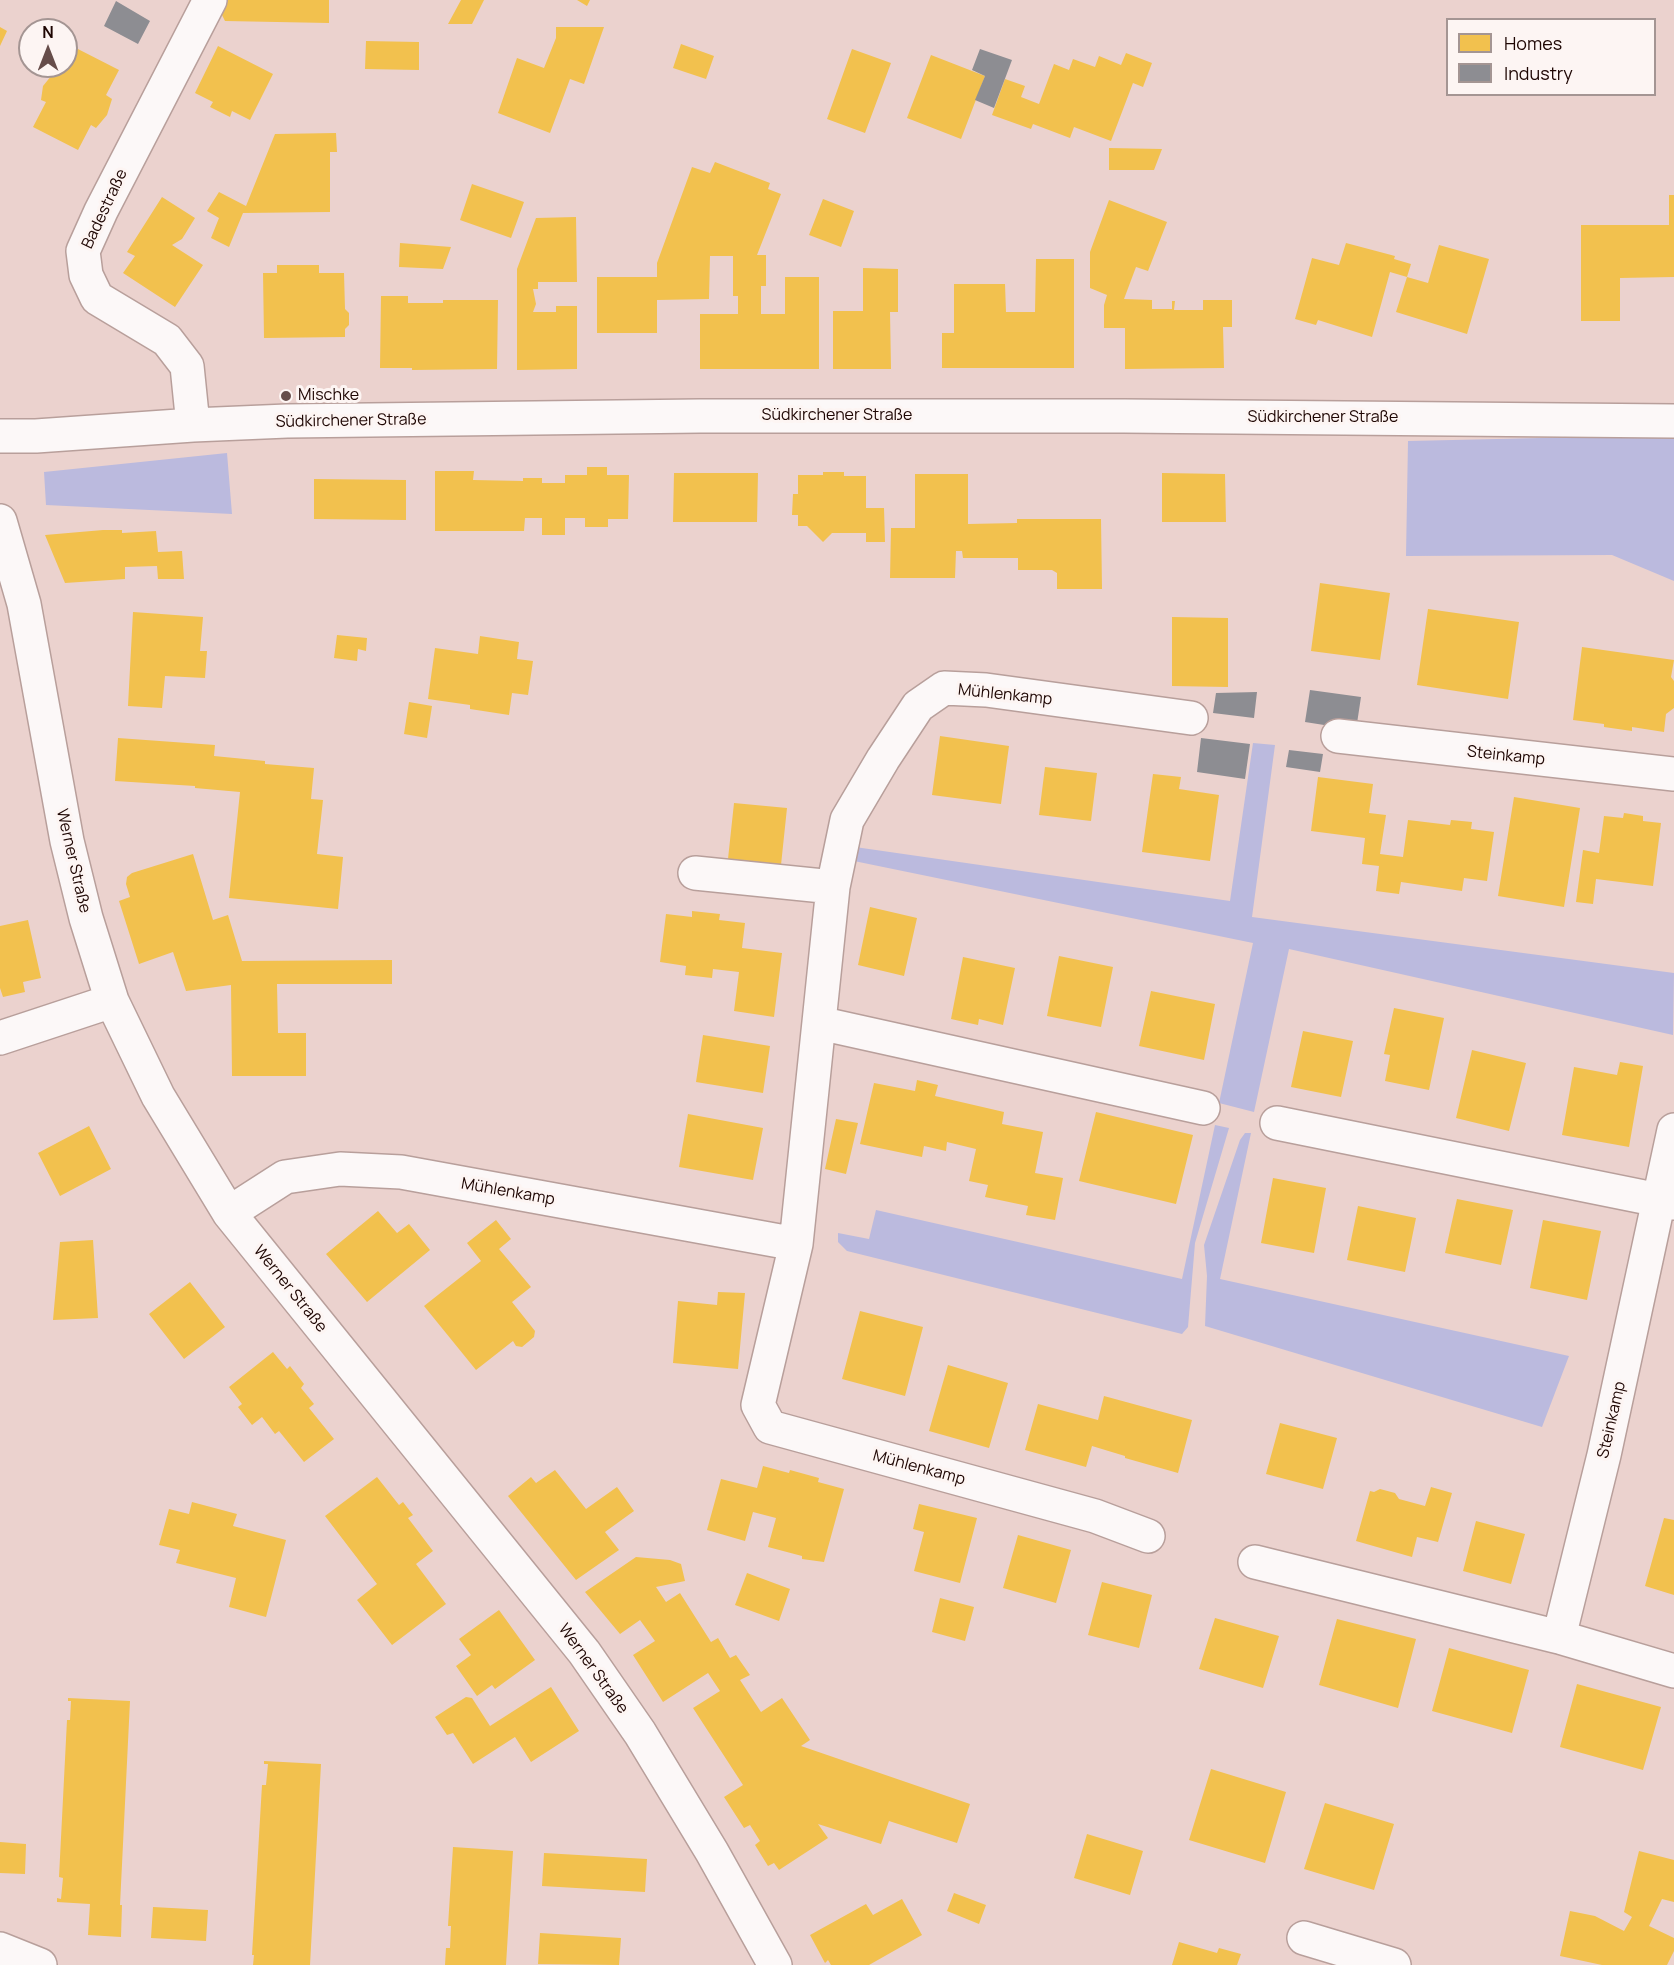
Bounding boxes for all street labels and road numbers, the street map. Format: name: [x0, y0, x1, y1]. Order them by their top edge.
street label: Badestraße: [78, 166, 132, 252]
street label: Südkirchener Straße: [762, 406, 912, 426]
street label: Südkirchener Straße: [1248, 408, 1398, 428]
street label: Südkirchener Straße: [275, 410, 427, 432]
street label: Mühlenkamp: [957, 681, 1053, 709]
street label: Steinkamp: [1466, 742, 1546, 770]
street label: Werner Straße: [52, 807, 94, 915]
street label: Mühlenkamp: [460, 1174, 556, 1210]
street label: Werner Straße: [249, 1242, 331, 1336]
street label: Steinkamp: [1594, 1380, 1630, 1460]
street label: Mühlenkamp: [871, 1446, 967, 1490]
street label: Werner Straße: [554, 1620, 632, 1718]

